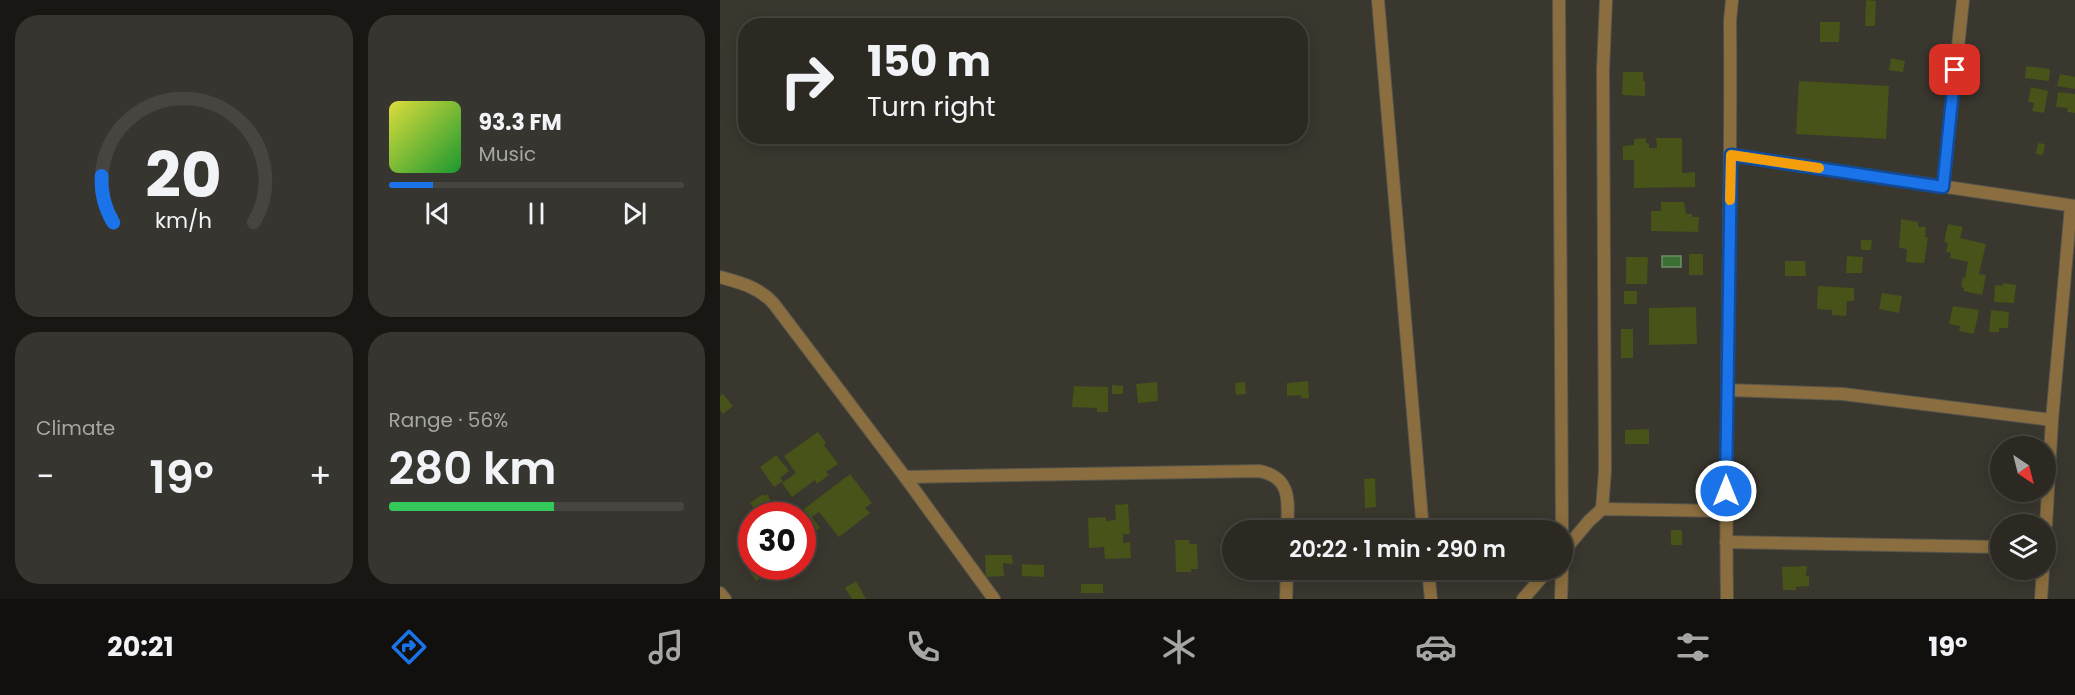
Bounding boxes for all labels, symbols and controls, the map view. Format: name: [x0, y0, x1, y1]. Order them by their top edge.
text: 150 m: [867, 32, 991, 91]
icon: right: [768, 42, 846, 120]
pin: [1929, 44, 1980, 95]
icon: arrive: [1938, 53, 1971, 86]
text: Turn right: [867, 88, 996, 125]
text: 93.3 FM: [479, 107, 562, 138]
text: 20: [146, 131, 222, 219]
text: Music: [479, 140, 536, 168]
icon: previous: [421, 197, 454, 230]
icon: pause: [520, 197, 553, 230]
icon: next: [618, 197, 651, 230]
text: km/h: [155, 205, 212, 236]
text: Range · 56%: [389, 406, 508, 434]
text: Climate: [36, 414, 115, 442]
north arrow: [1990, 436, 2056, 502]
map controls: [1990, 436, 2056, 580]
text: 280 km: [389, 437, 557, 500]
text: 19°: [149, 446, 214, 509]
text: −: [36, 453, 54, 500]
text: +: [309, 453, 332, 500]
position arrow: [1694, 459, 1758, 523]
speed limit sign: 30: [738, 502, 816, 580]
button: layers: [1990, 514, 2056, 580]
text: 20:22 · 1 min · 290 m: [1289, 534, 1506, 565]
icon: directions: [388, 626, 430, 668]
icon: music: [645, 626, 687, 668]
icon: phone: [902, 626, 944, 668]
icon: climate: [1158, 626, 1200, 668]
icon: car: [1415, 626, 1457, 668]
icon: filters: [1672, 626, 1714, 668]
text: 20:21: [107, 628, 174, 665]
text: 19°: [1928, 628, 1968, 665]

